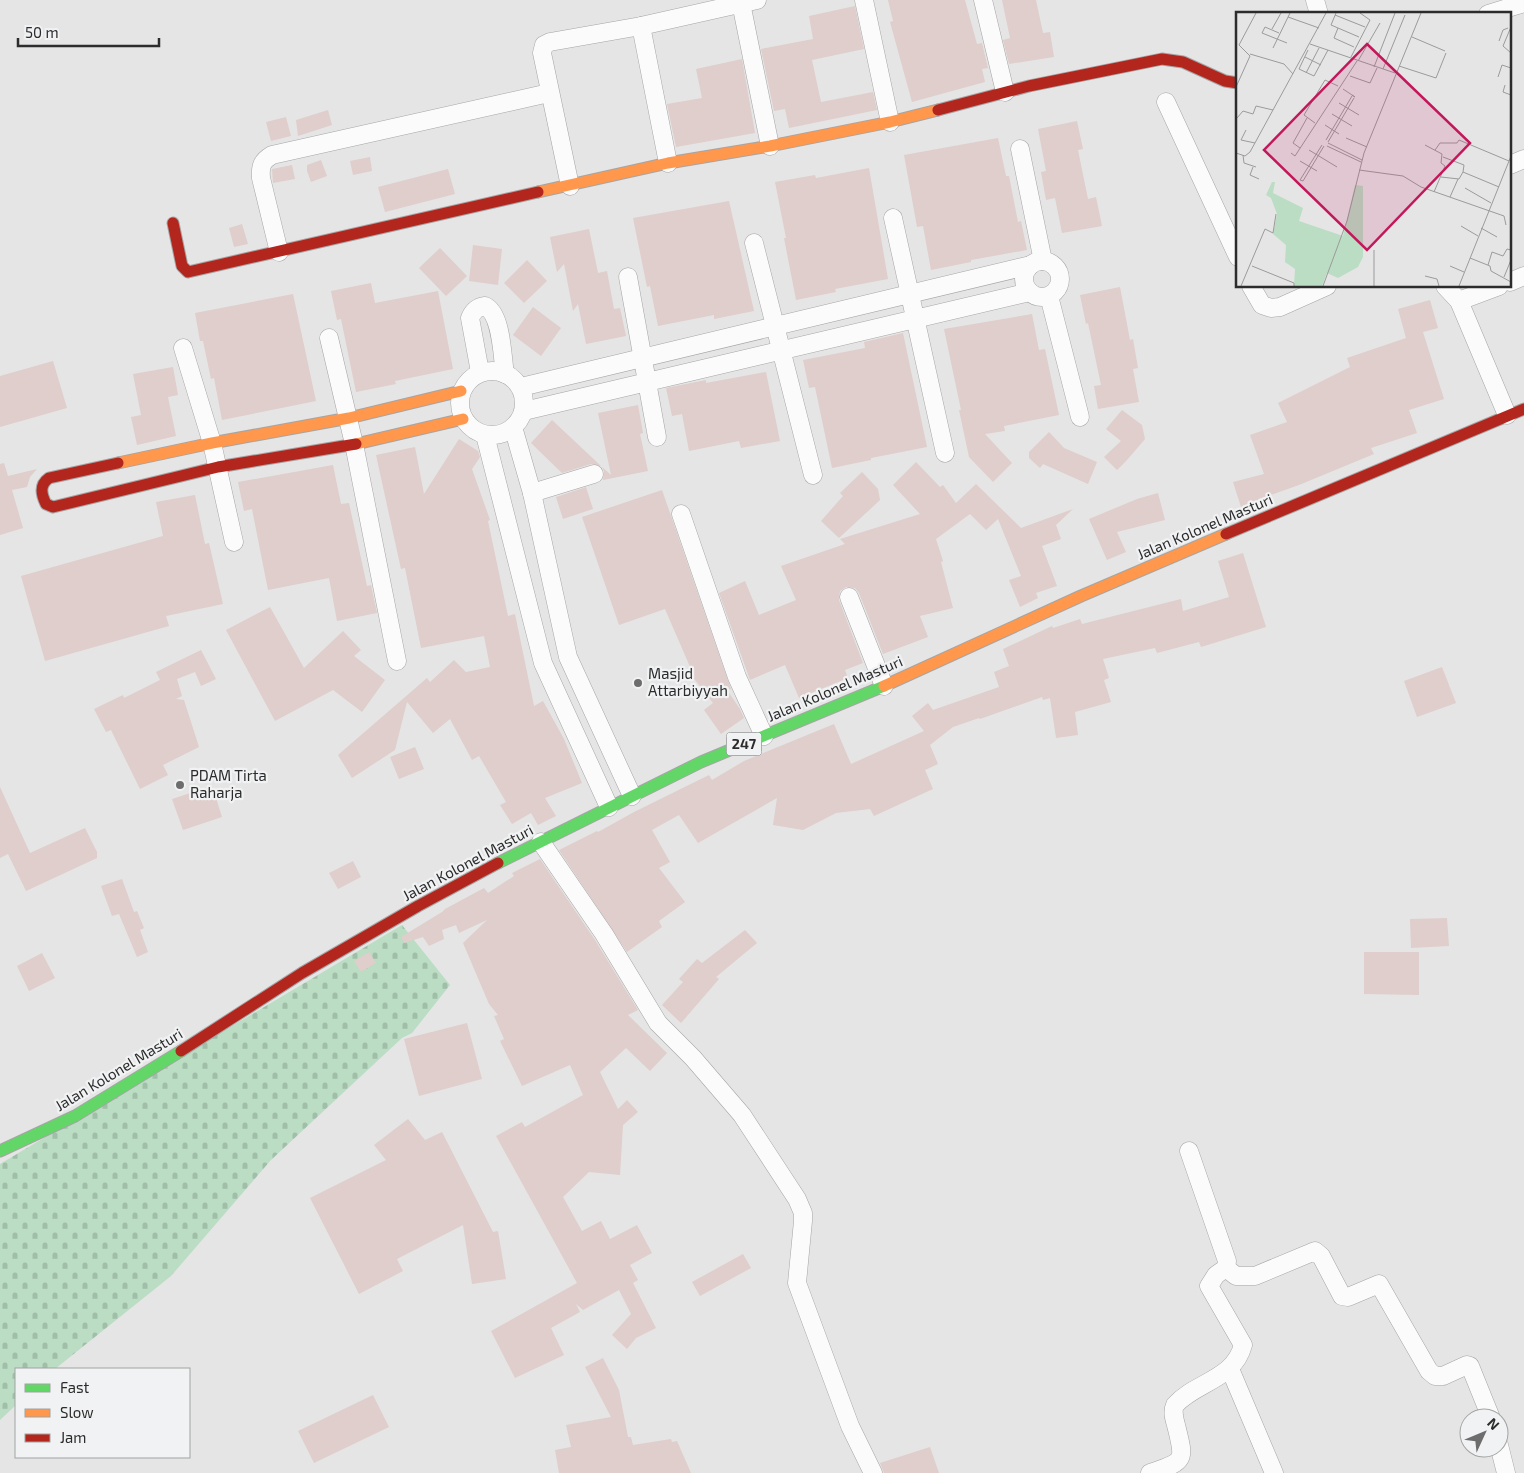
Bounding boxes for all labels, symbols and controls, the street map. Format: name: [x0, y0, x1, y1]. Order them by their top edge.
inset map: [1236, 12, 1512, 288]
scale bar: [18, 15, 159, 47]
text: 50 m: [25, 23, 59, 41]
street label: Jalan Kolonel Masturi: [1134, 489, 1275, 563]
street label: Jalan Kolonel Masturi: [764, 651, 905, 725]
place label: Masjid Attarbiyyah: [648, 664, 728, 699]
marker: Masjid Attarbiyyah: [632, 677, 644, 689]
road number: 247: [726, 732, 762, 756]
place label: PDAM Tirta Raharja: [190, 766, 267, 802]
marker: PDAM Tirta Raharja: [174, 779, 186, 791]
street label: Jalan Kolonel Masturi: [399, 820, 536, 904]
street label: Jalan Kolonel Masturi: [52, 1024, 185, 1114]
legend: [15, 1368, 190, 1458]
text: Fast: [60, 1378, 90, 1396]
text: Slow: [60, 1403, 94, 1421]
north arrow: [1459, 1408, 1509, 1458]
text: N: [1484, 1414, 1503, 1433]
text: Jam: [60, 1428, 86, 1446]

